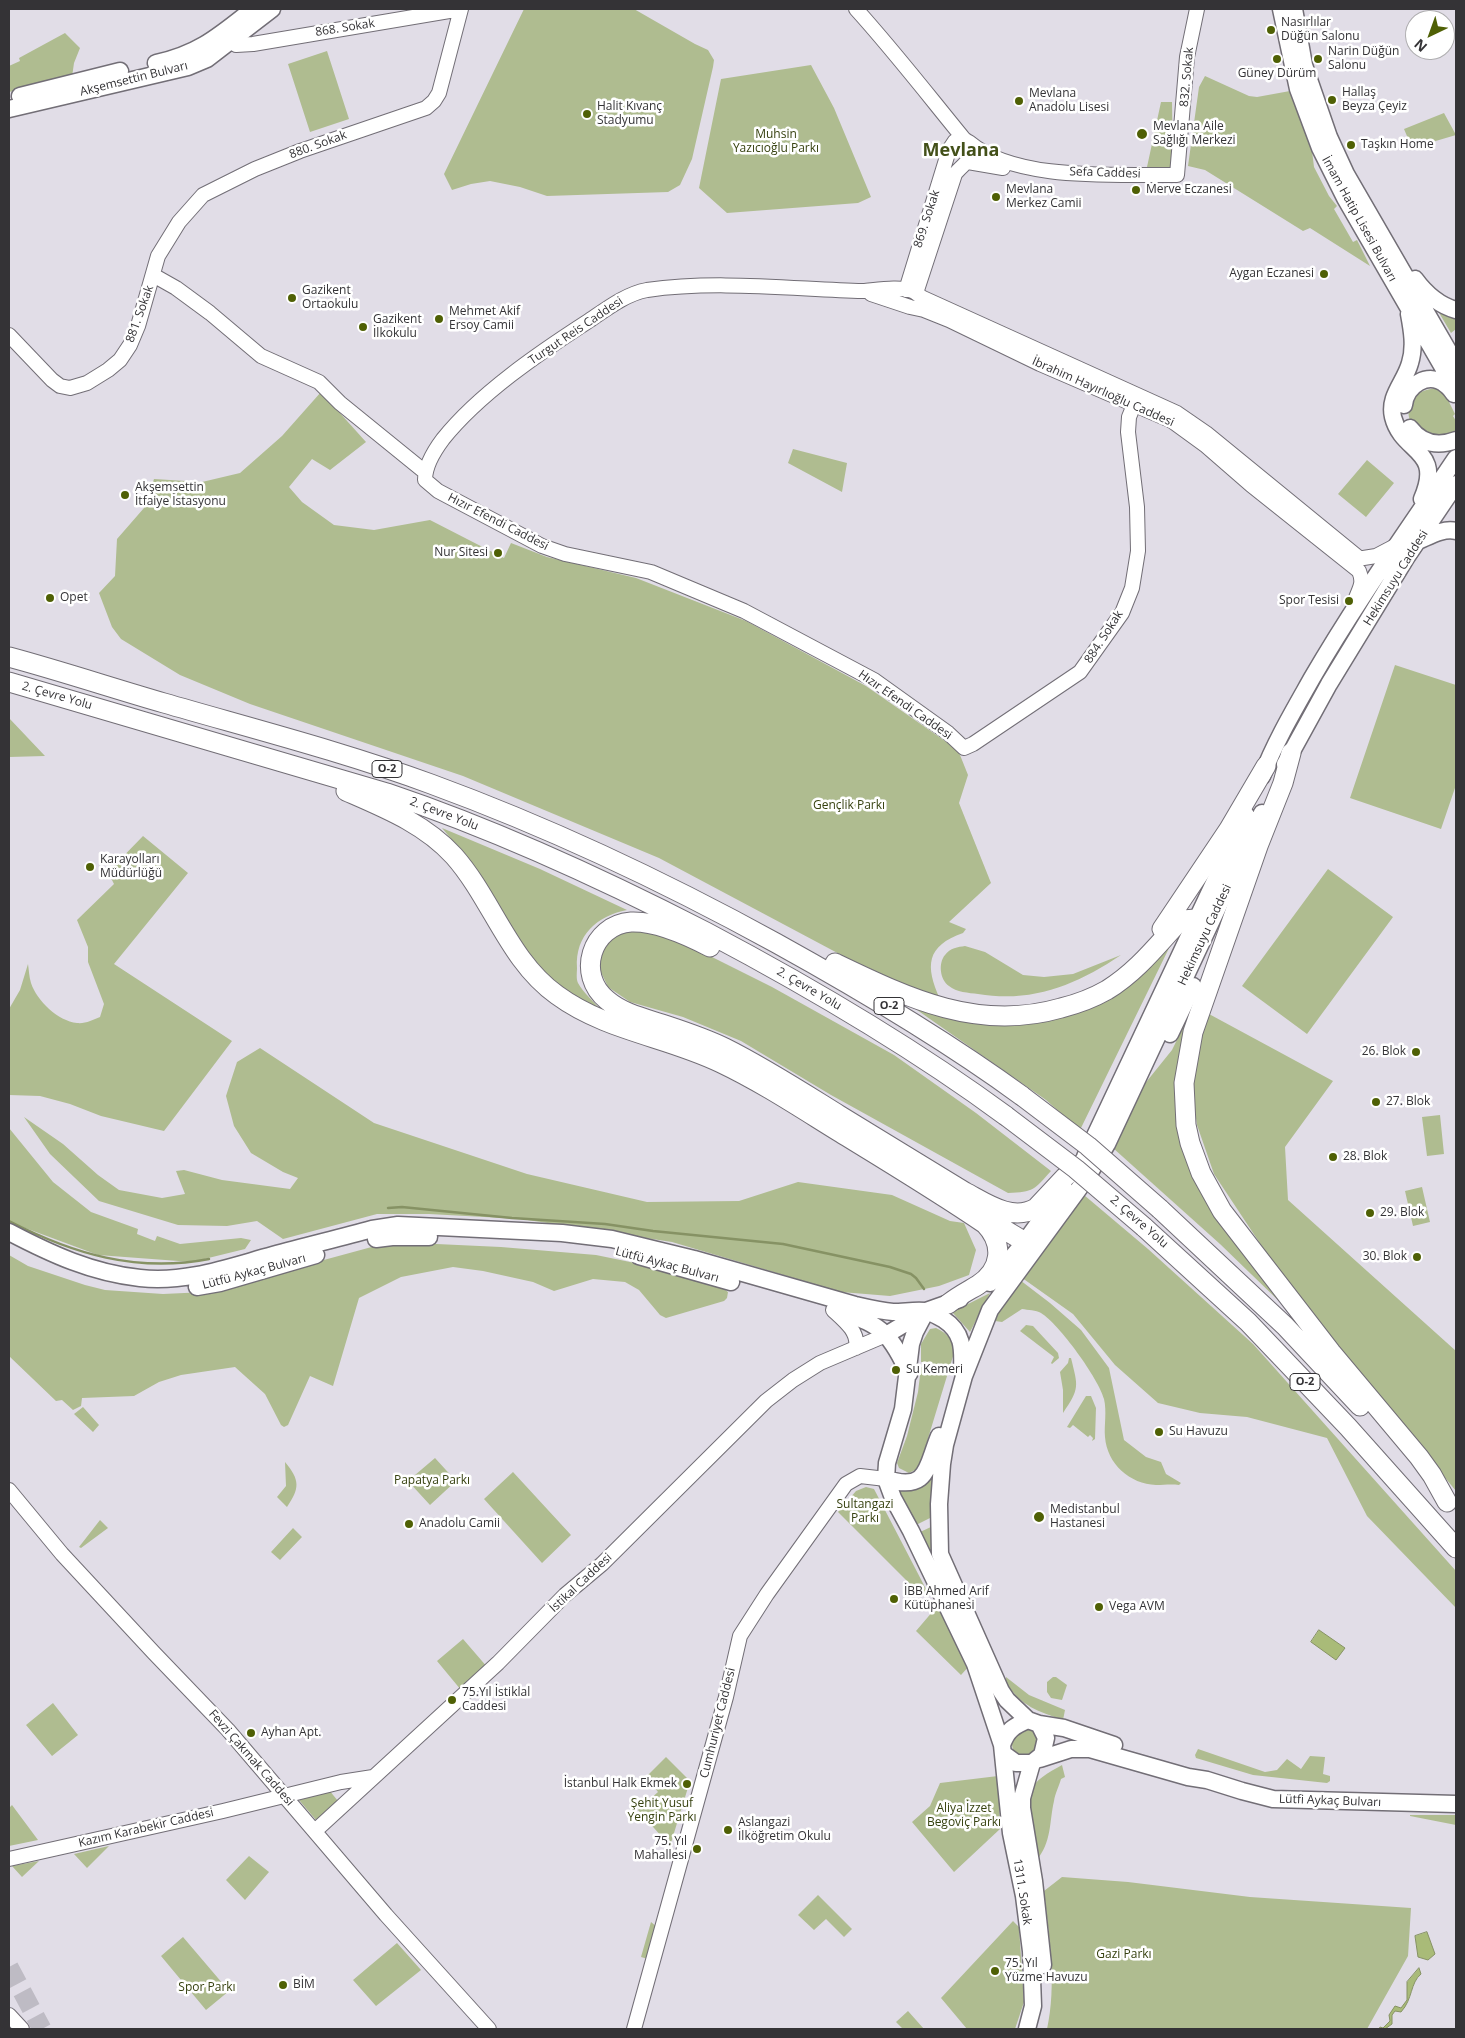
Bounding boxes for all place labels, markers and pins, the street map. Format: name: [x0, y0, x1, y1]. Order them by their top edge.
place label: Nasırlılar Düğün Salonu: [1281, 16, 1360, 44]
marker: Nasırlılar Düğün Salonu: [1265, 24, 1277, 36]
place label: Narin Düğün Salonu: [1328, 45, 1399, 73]
marker: Güney Dürüm: [1271, 53, 1283, 65]
marker: Narin Düğün Salonu: [1312, 53, 1324, 65]
place label: Güney Dürüm: [1238, 67, 1316, 81]
place label: Hallaş Beyza Çeyiz: [1342, 86, 1407, 114]
place label: Mevlana Anadolu Lisesi: [1029, 87, 1109, 115]
marker: Hallaş Beyza Çeyiz: [1326, 94, 1338, 106]
marker: Mevlana Anadolu Lisesi: [1013, 95, 1025, 107]
place label: Halit Kıvanç Stadyumu: [597, 100, 662, 128]
marker: Halit Kıvanç Stadyumu: [581, 108, 593, 120]
place label: Mevlana Aile Sağlığı Merkezi: [1153, 120, 1236, 148]
marker: Mevlana Aile Sağlığı Merkezi: [1135, 127, 1149, 141]
place label: Taşkın Home: [1361, 138, 1434, 152]
marker: Taşkın Home: [1345, 139, 1357, 151]
place label: Mevlana Merkez Camii: [1006, 183, 1082, 211]
place label: Merve Eczanesi: [1146, 183, 1232, 197]
marker: Merve Eczanesi: [1130, 184, 1142, 196]
marker: Mevlana Merkez Camii: [990, 191, 1002, 203]
place label: Aygan Eczanesi: [1229, 267, 1314, 281]
marker: Aygan Eczanesi: [1318, 268, 1330, 280]
place label: Gazikent Ortaokulu: [302, 284, 358, 312]
marker: Gazikent Ortaokulu: [286, 292, 298, 304]
place label: Mehmet Akif Ersoy Camii: [449, 305, 520, 333]
place label: Gazikent İlkokulu: [373, 313, 422, 341]
marker: Mehmet Akif Ersoy Camii: [433, 313, 445, 325]
marker: Gazikent İlkokulu: [357, 321, 369, 333]
place label: Akşemsettin İtfaiye İstasyonu: [135, 481, 226, 509]
marker: Akşemsettin İtfaiye İstasyonu: [119, 489, 131, 501]
place label: Nur Sitesi: [434, 546, 488, 560]
marker: Nur Sitesi: [492, 547, 504, 559]
place label: Opet: [60, 591, 88, 605]
marker: Opet: [44, 592, 56, 604]
place label: Spor Tesisi: [1279, 594, 1339, 608]
marker: Spor Tesisi: [1343, 595, 1355, 607]
place label: Karayolları Müdürlüğü: [100, 853, 162, 881]
marker: Karayolları Müdürlüğü: [84, 861, 96, 873]
place label: 26. Blok: [1362, 1045, 1406, 1059]
marker: 26. Blok: [1410, 1046, 1422, 1058]
place label: 27. Blok: [1386, 1095, 1430, 1109]
marker: 27. Blok: [1370, 1096, 1382, 1108]
place label: 28. Blok: [1343, 1150, 1387, 1164]
marker: 28. Blok: [1327, 1151, 1339, 1163]
place label: 29. Blok: [1380, 1206, 1424, 1220]
marker: 29. Blok: [1364, 1207, 1376, 1219]
place label: 30. Blok: [1363, 1250, 1407, 1264]
marker: 30. Blok: [1411, 1251, 1423, 1263]
place label: Su Kemeri: [906, 1363, 963, 1377]
marker: Su Kemeri: [890, 1364, 902, 1376]
place label: Su Havuzu: [1169, 1425, 1228, 1439]
marker: Su Havuzu: [1153, 1426, 1165, 1438]
place label: Medistanbul Hastanesi: [1050, 1503, 1120, 1531]
marker: Medistanbul Hastanesi: [1032, 1510, 1046, 1524]
place label: Anadolu Camii: [419, 1517, 500, 1531]
marker: Anadolu Camii: [403, 1518, 415, 1530]
place label: İBB Ahmed Arif Kütüphanesi: [904, 1585, 989, 1613]
marker: İBB Ahmed Arif Kütüphanesi: [888, 1593, 900, 1605]
place label: Vega AVM: [1109, 1600, 1165, 1614]
marker: Vega AVM: [1093, 1601, 1105, 1613]
place label: 75.Yıl İstiklal Caddesi: [462, 1686, 530, 1714]
marker: 75.Yıl İstiklal Caddesi: [446, 1694, 458, 1706]
place label: Ayhan Apt.: [261, 1726, 321, 1740]
marker: Ayhan Apt.: [245, 1727, 257, 1739]
place label: İstanbul Halk Ekmek: [564, 1777, 677, 1791]
marker: İstanbul Halk Ekmek: [681, 1778, 693, 1790]
place label: Aslangazi İlköğretim Okulu: [738, 1816, 831, 1844]
marker: Aslangazi İlköğretim Okulu: [722, 1824, 734, 1836]
place label: 75. Yıl Mahallesi: [634, 1835, 687, 1863]
marker: 75. Yıl Mahallesi: [691, 1843, 703, 1855]
place label: 75. Yıl Yüzme Havuzu: [1005, 1957, 1088, 1985]
marker: 75. Yıl Yüzme Havuzu: [989, 1965, 1001, 1977]
place label: BİM: [293, 1978, 315, 1992]
marker: BİM: [277, 1979, 289, 1991]

